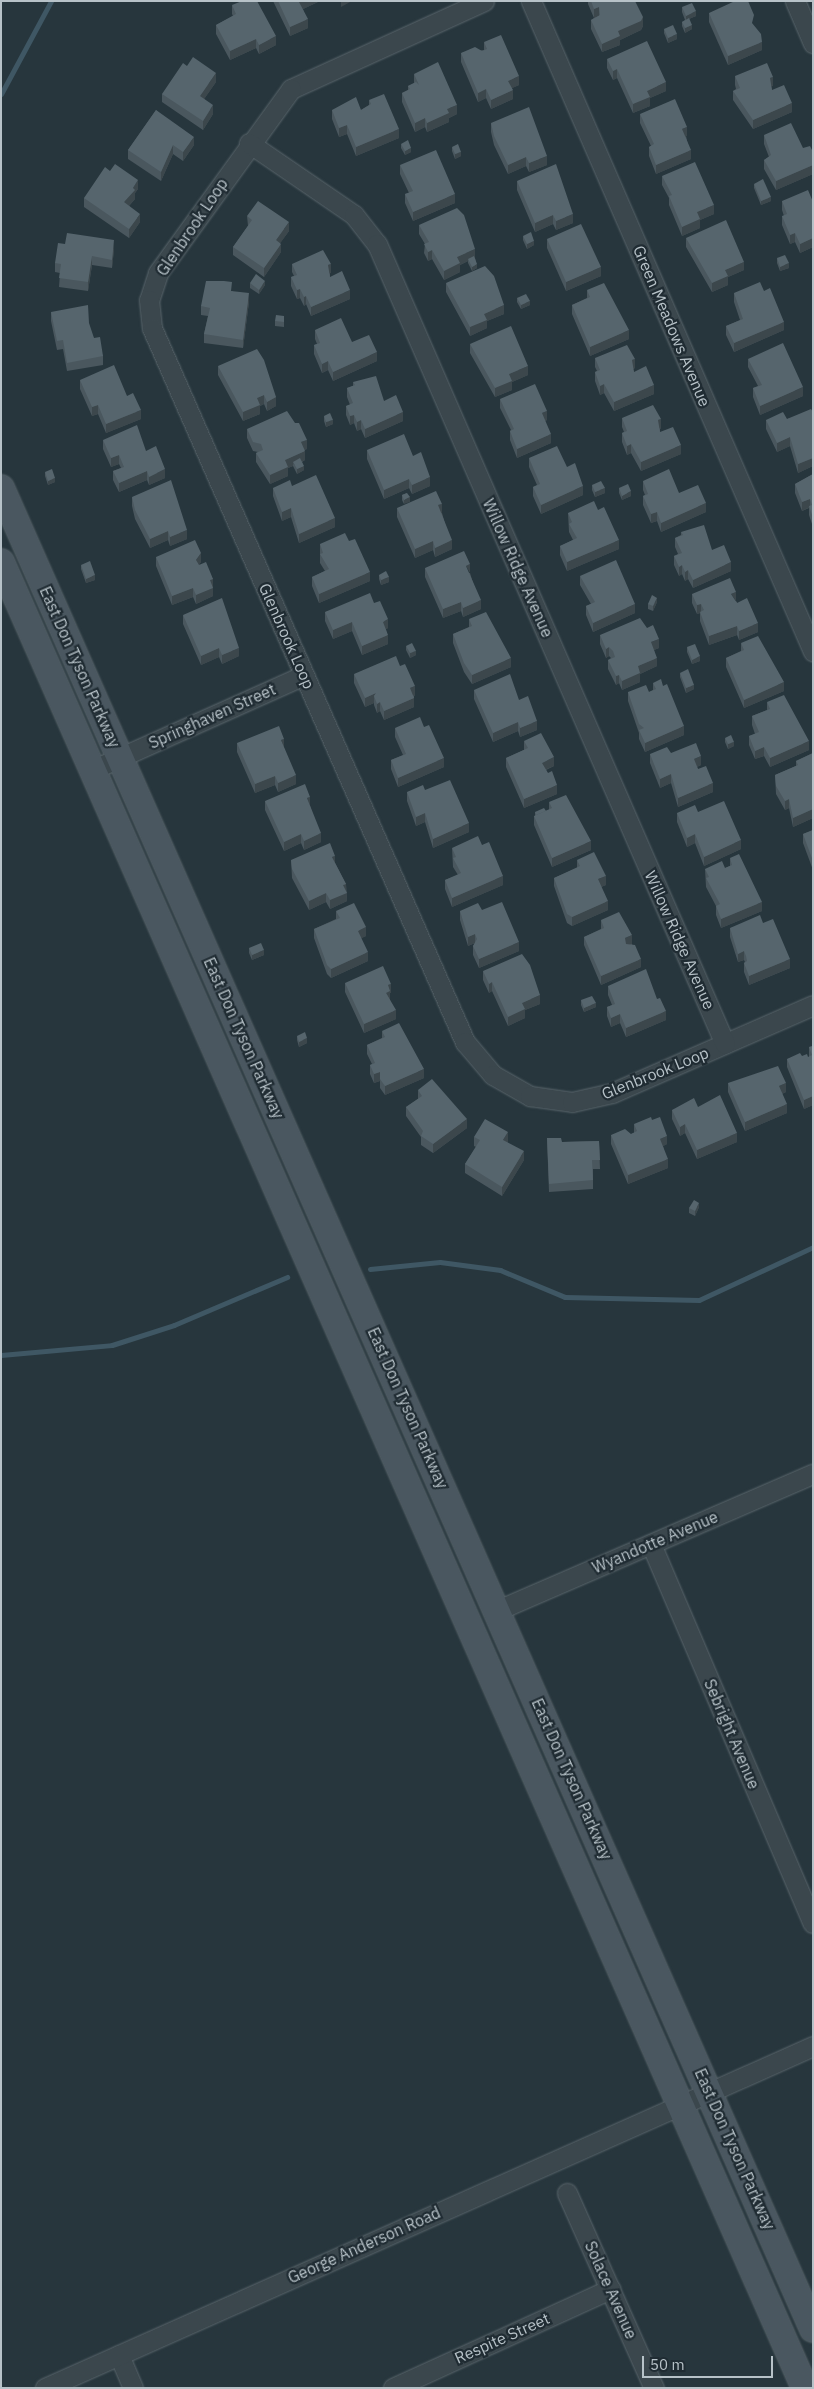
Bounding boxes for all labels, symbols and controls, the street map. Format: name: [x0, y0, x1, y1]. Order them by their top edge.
street label: Glenbrook Loop: [152, 175, 232, 279]
street label: Green Meadows Avenue: [629, 243, 715, 409]
street label: Willow Ridge Avenue: [479, 496, 557, 640]
street label: Glenbrook Loop: [255, 580, 319, 692]
street label: East Don Tyson Parkway: [36, 583, 124, 751]
street label: Springhaven Street: [146, 679, 278, 753]
street label: Willow Ridge Avenue: [641, 868, 719, 1012]
street label: East Don Tyson Parkway: [200, 954, 288, 1122]
street label: Glenbrook Loop: [599, 1043, 711, 1103]
street label: East Don Tyson Parkway: [364, 1324, 452, 1492]
street label: Wyandotte Avenue: [589, 1507, 721, 1577]
street label: Sebright Avenue: [700, 1676, 764, 1792]
street label: East Don Tyson Parkway: [528, 1695, 616, 1863]
street label: East Don Tyson Parkway: [691, 2065, 779, 2233]
street label: George Anderson Road: [285, 2203, 443, 2287]
street label: Solace Avenue: [581, 2238, 641, 2342]
street label: Respite Street: [452, 2309, 552, 2367]
scale bar: [644, 2346, 775, 2378]
text: 50 m: [650, 2355, 685, 2374]

